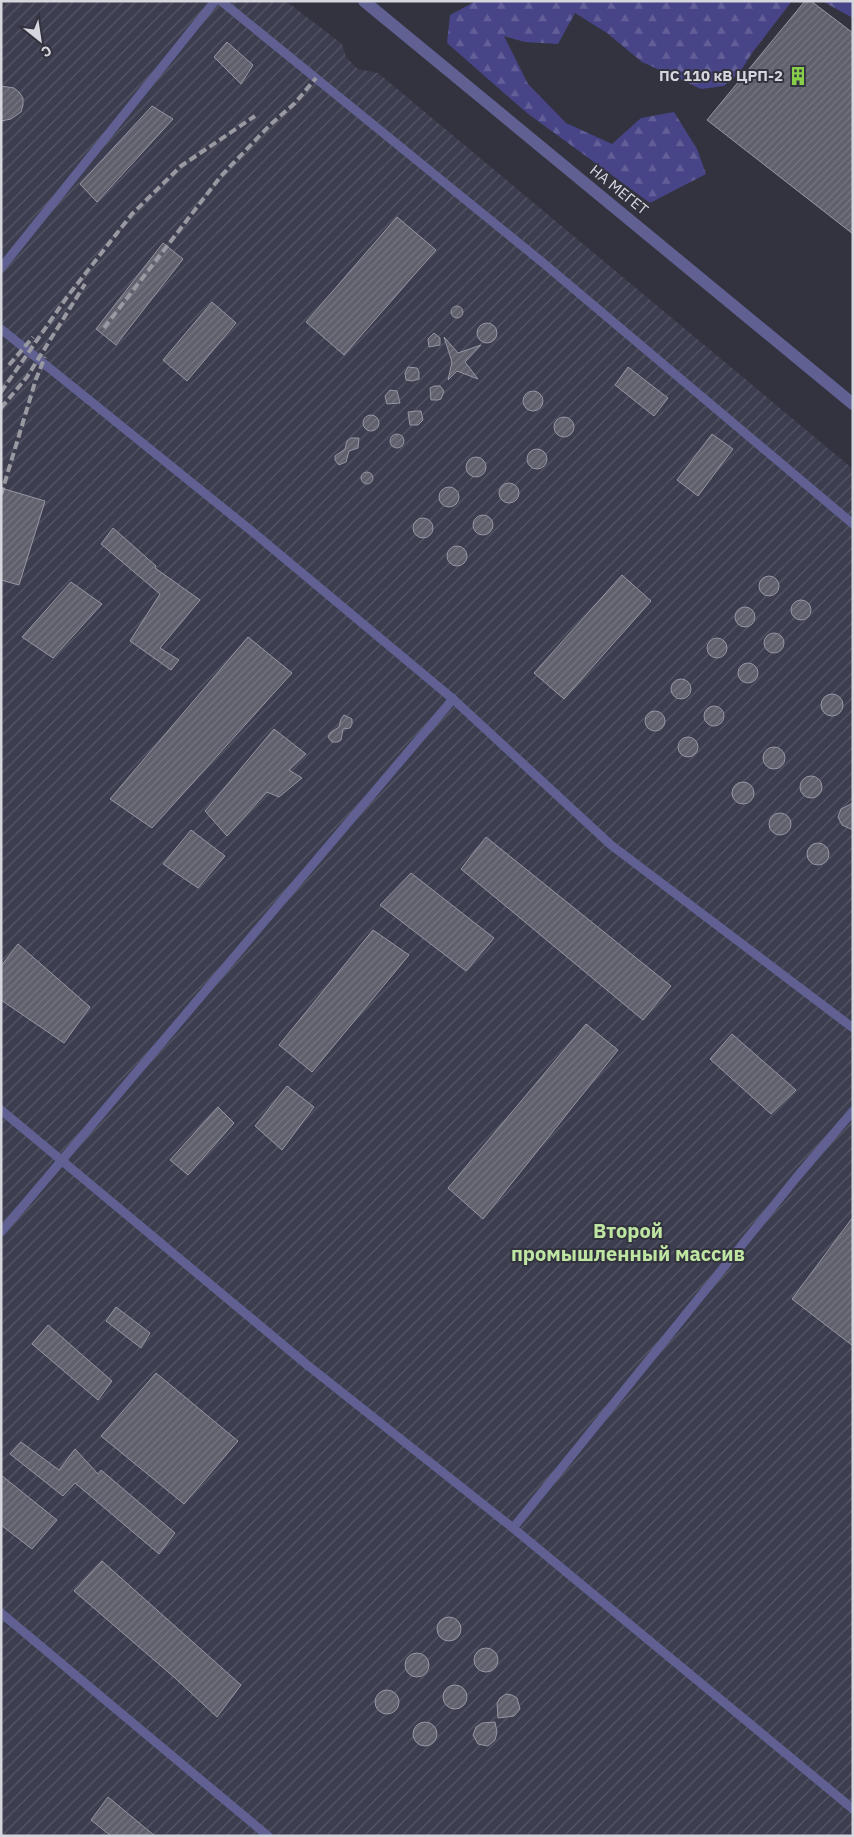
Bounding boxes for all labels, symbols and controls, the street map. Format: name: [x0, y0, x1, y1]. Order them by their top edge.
north arrow: [15, 15, 65, 65]
text: С: [38, 41, 55, 61]
building icon: ПС 110 кВ ЦРП-2: [787, 65, 809, 87]
place label: ПС 110 кВ ЦРП-2: [659, 66, 783, 85]
street label: НА МЕГЕТ: [586, 160, 653, 219]
district label: Второй промышленный массив: [511, 1217, 745, 1267]

